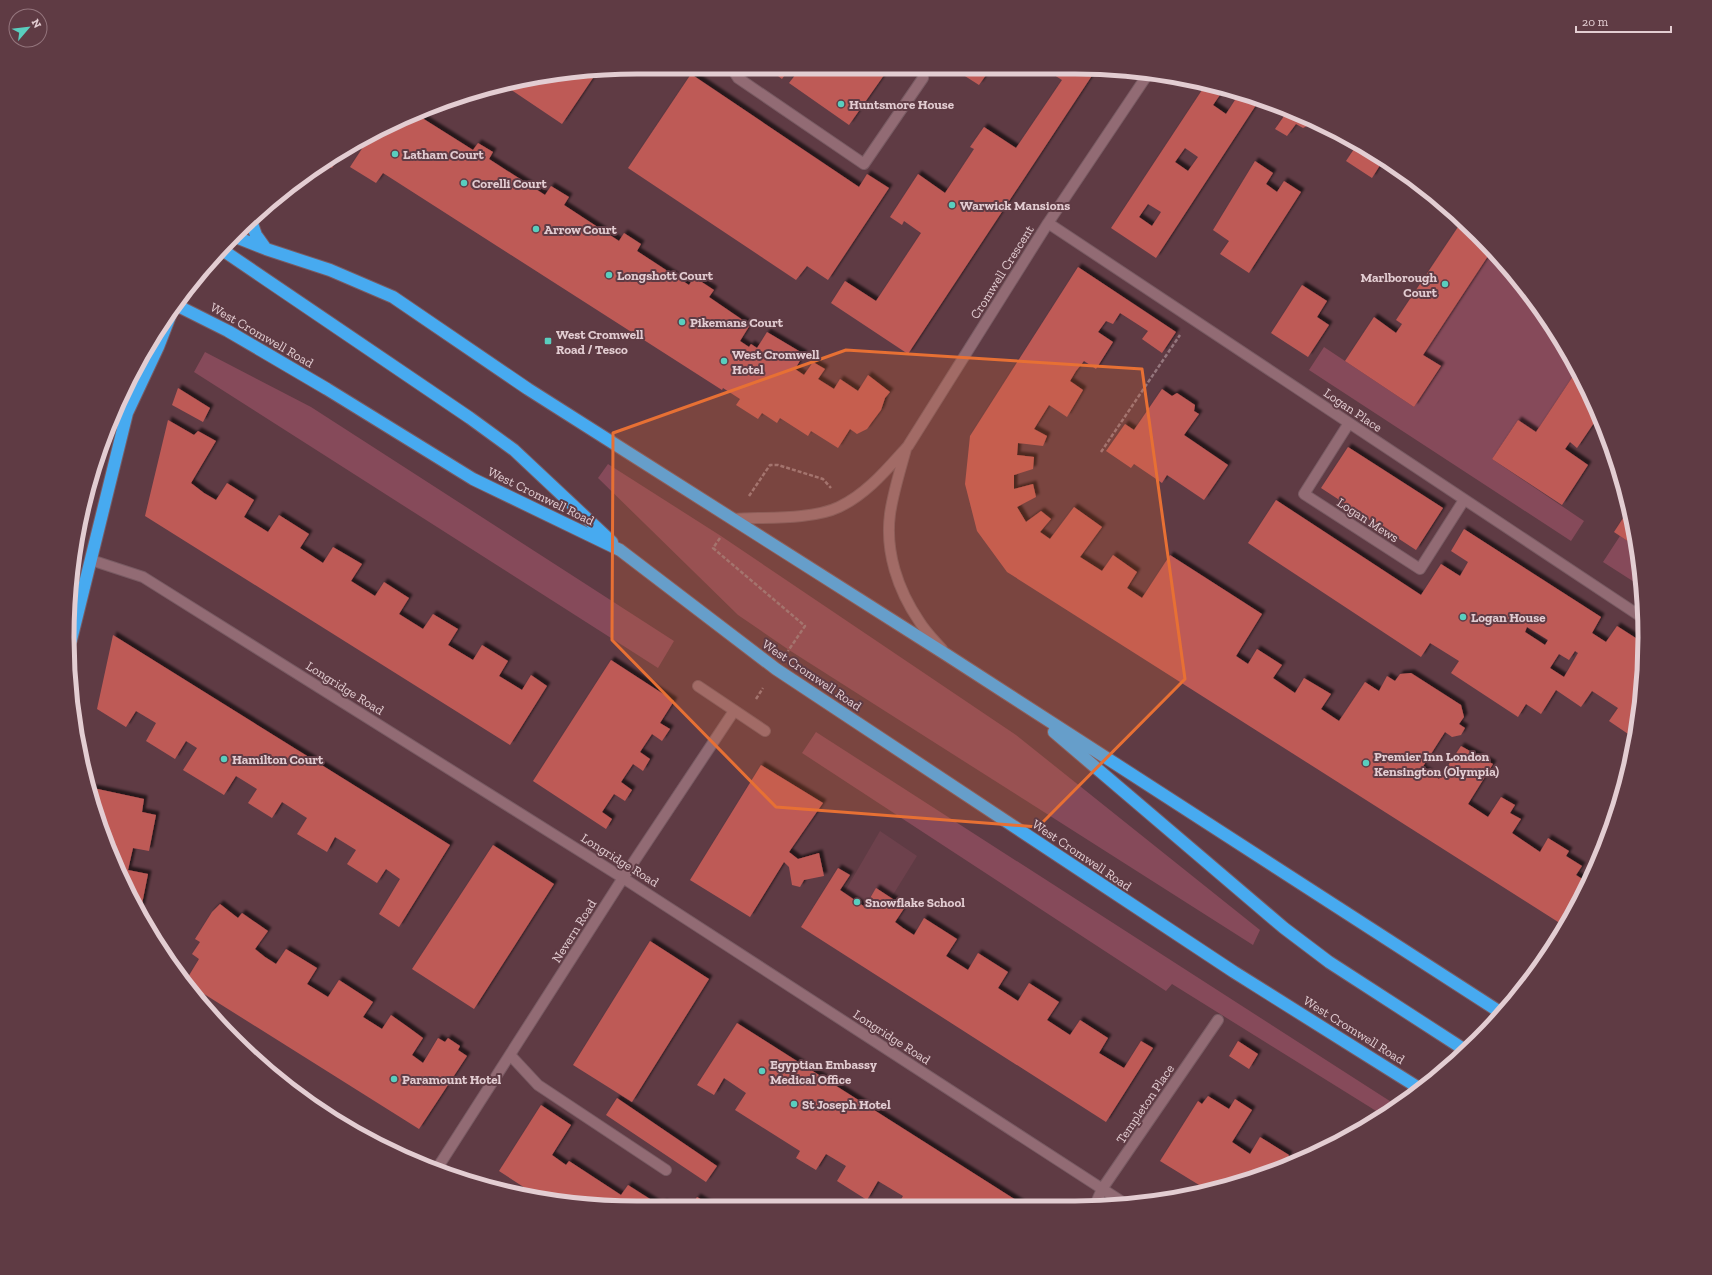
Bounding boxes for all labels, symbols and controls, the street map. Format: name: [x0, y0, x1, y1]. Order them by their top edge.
north arrow: [8, 8, 48, 48]
scale bar: [1576, 8, 1671, 34]
text: 20 m: [1582, 15, 1609, 29]
text: N: [29, 17, 44, 31]
place label: Huntsmore House: [849, 97, 955, 112]
marker: Huntsmore House: [836, 99, 846, 109]
place label: Latham Court: [403, 147, 484, 162]
marker: Latham Court: [390, 149, 400, 159]
place label: Corelli Court: [472, 176, 547, 191]
marker: Corelli Court: [459, 178, 469, 188]
place label: Warwick Mansions: [960, 198, 1070, 213]
marker: Warwick Mansions: [947, 200, 957, 210]
place label: Arrow Court: [544, 222, 618, 237]
street label: Cromwell Crescent: [967, 222, 1037, 321]
marker: Arrow Court: [531, 224, 541, 234]
place label: Longshott Court: [617, 268, 714, 283]
marker: Longshott Court: [604, 270, 614, 280]
place label: Marlborough Court: [1360, 270, 1438, 300]
marker: Marlborough Court: [1440, 279, 1450, 289]
street label: West Cromwell Road: [208, 299, 316, 371]
place label: Pikemans Court: [690, 315, 784, 330]
marker: Pikemans Court: [677, 317, 687, 327]
place label: West Cromwell Road / Tesco: [556, 327, 644, 357]
marker: West Cromwell Road / Tesco: [543, 336, 553, 346]
place label: West Cromwell Hotel: [732, 347, 820, 377]
marker: West Cromwell Hotel: [719, 356, 729, 366]
street label: Logan Place: [1321, 385, 1385, 435]
street label: West Cromwell Road: [485, 464, 597, 528]
street label: Logan Mews: [1334, 495, 1402, 546]
place label: Logan House: [1471, 610, 1546, 625]
marker: Logan House: [1458, 612, 1468, 622]
street label: West Cromwell Road: [760, 636, 864, 714]
street label: Longridge Road: [303, 658, 387, 718]
place label: Premier Inn London Kensington (Olympia): [1374, 749, 1499, 779]
place label: Hamilton Court: [232, 752, 324, 767]
marker: Hamilton Court: [219, 754, 229, 764]
marker: Premier Inn London Kensington (Olympia): [1361, 758, 1371, 768]
street label: West Cromwell Road: [1030, 816, 1134, 894]
street label: Longridge Road: [578, 830, 662, 890]
place label: Snowflake School: [865, 895, 965, 910]
street label: Nevern Road: [549, 897, 599, 965]
marker: Snowflake School: [852, 897, 862, 907]
street label: West Cromwell Road: [1301, 993, 1407, 1067]
street label: Longridge Road: [851, 1007, 933, 1067]
place label: Egyptian Embassy Medical Office: [770, 1057, 877, 1087]
street label: Templeton Place: [1113, 1061, 1177, 1147]
marker: Egyptian Embassy Medical Office: [757, 1066, 767, 1076]
place label: Paramount Hotel: [402, 1072, 502, 1087]
marker: Paramount Hotel: [389, 1074, 399, 1084]
place label: St Joseph Hotel: [802, 1097, 891, 1112]
marker: St Joseph Hotel: [789, 1099, 799, 1109]

